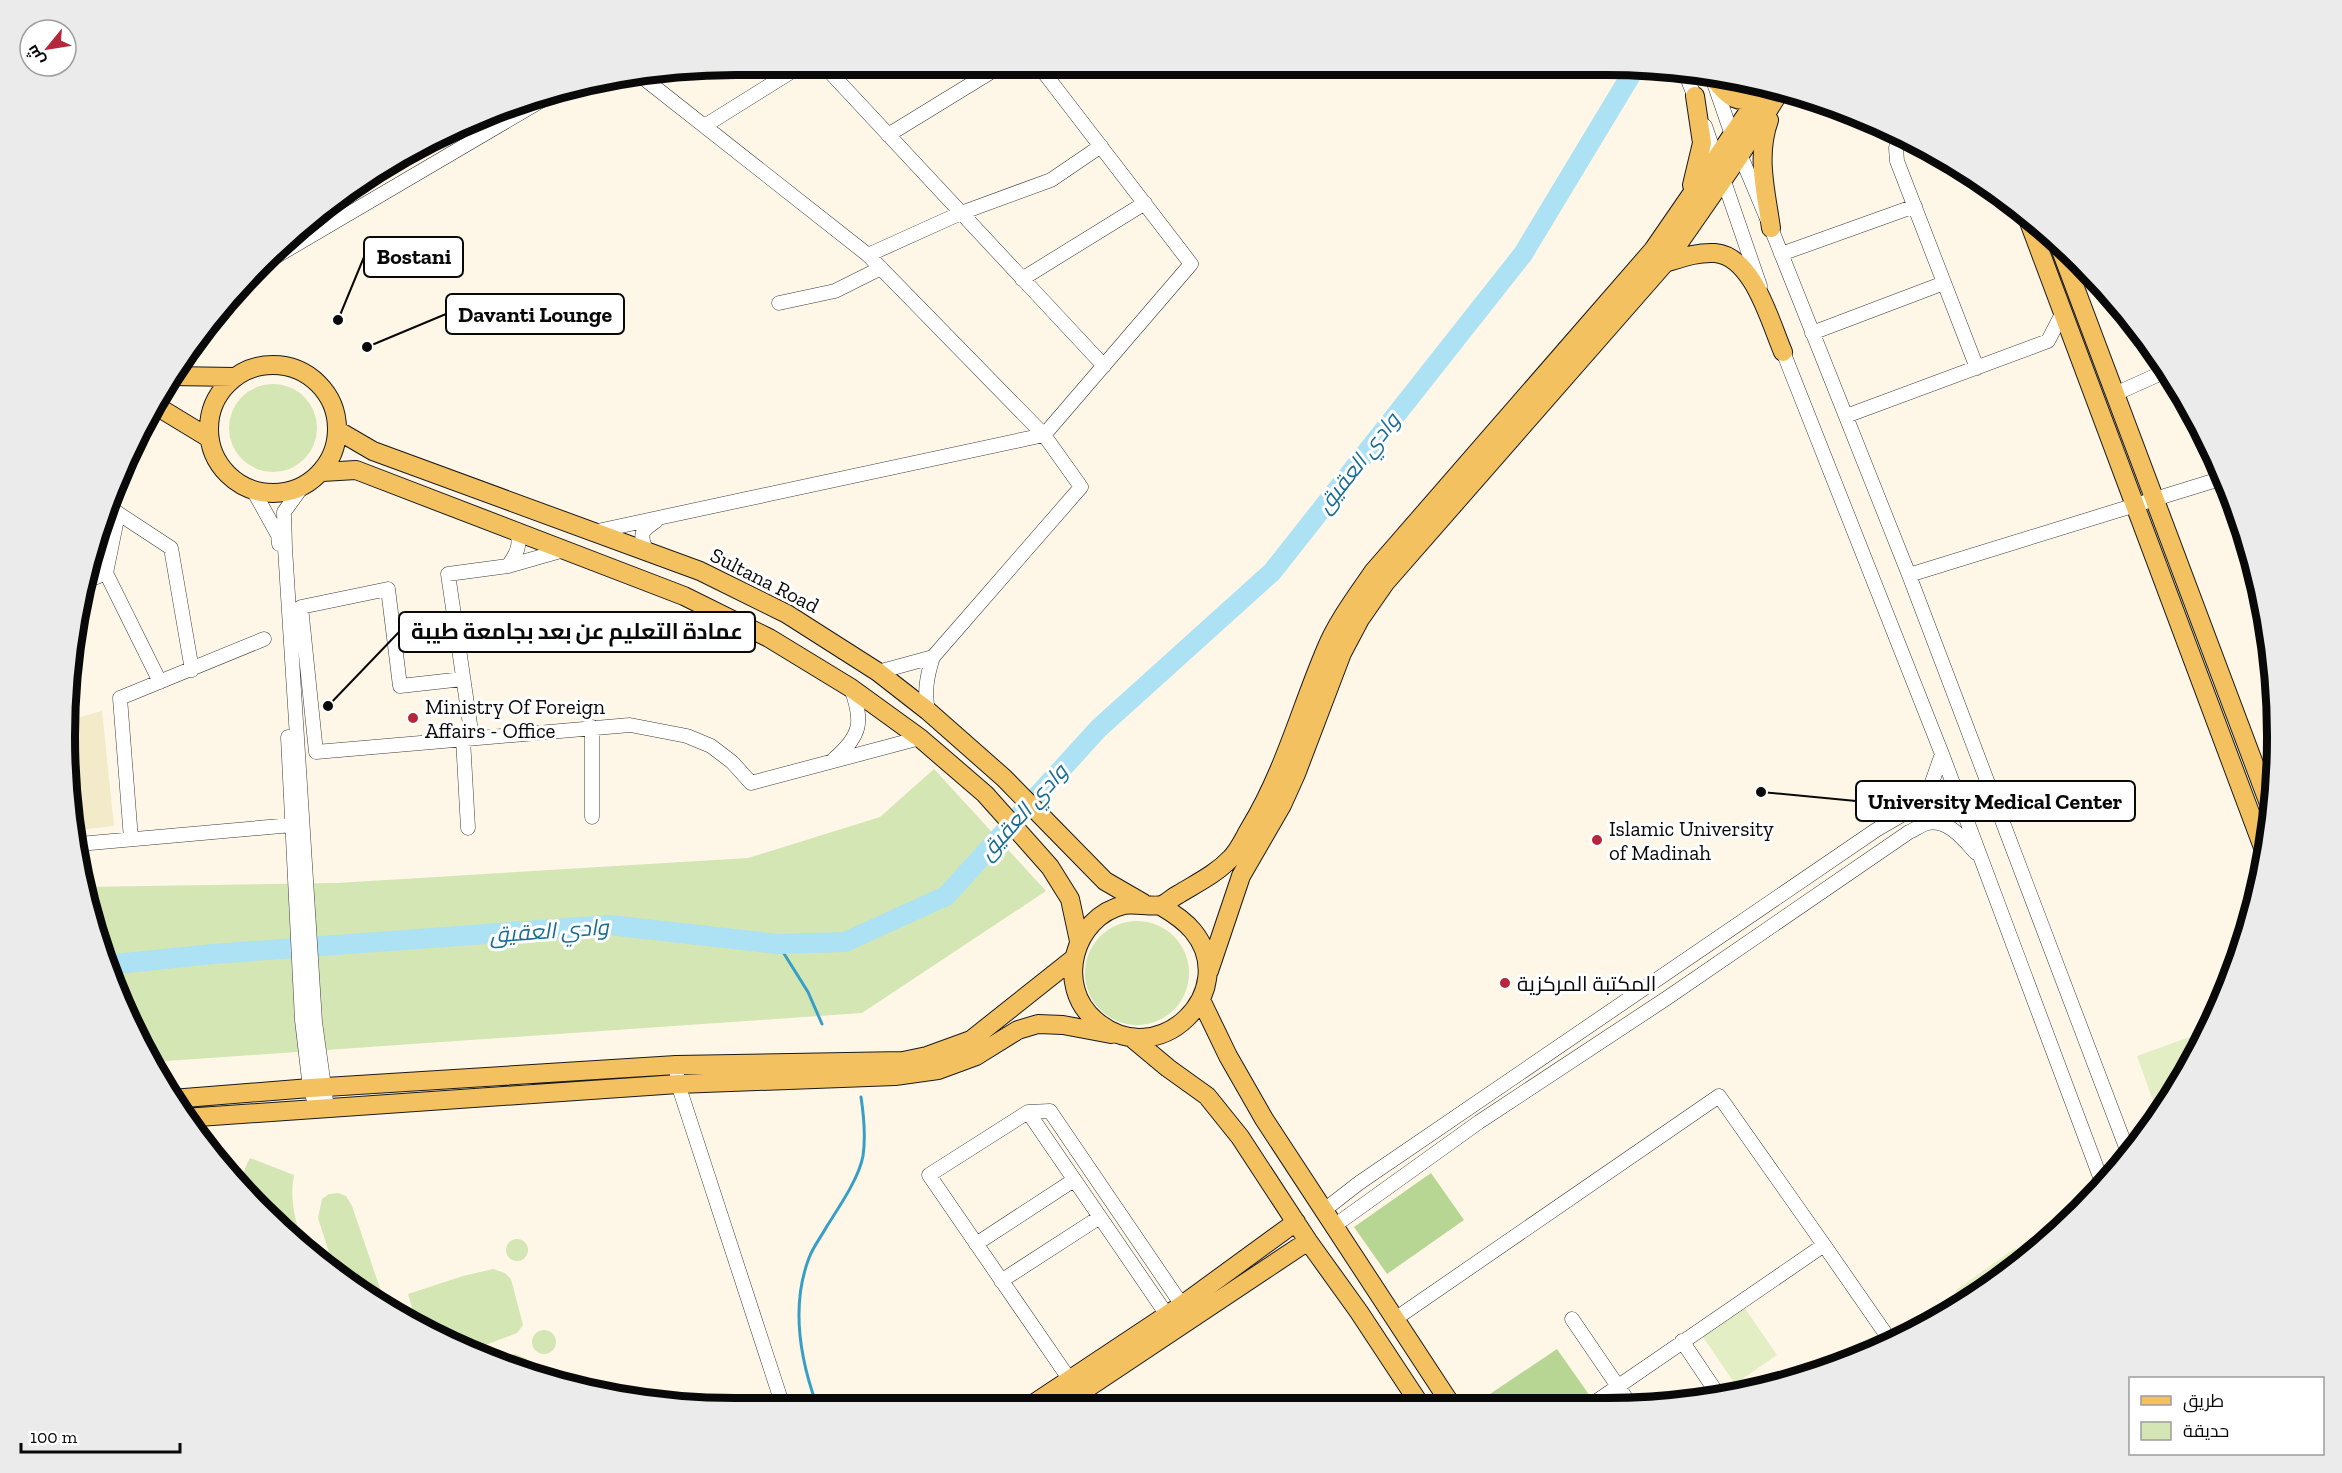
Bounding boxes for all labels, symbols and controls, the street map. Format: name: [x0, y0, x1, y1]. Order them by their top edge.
north arrow: [18, 18, 78, 78]
text: ش: [22, 42, 49, 69]
callout: Bostani: [364, 237, 463, 277]
text: Bostani: [377, 243, 452, 270]
callout: Davanti Lounge: [446, 294, 624, 334]
text: Davanti Lounge: [458, 301, 612, 328]
water label: وادي العقيق: [1311, 406, 1410, 521]
street label: Sultana Road: [706, 542, 824, 618]
callout: عمادة التعليم عن بعد بجامعة طيبة: [399, 612, 755, 652]
text: عمادة التعليم عن بعد بجامعة طيبة: [411, 618, 743, 647]
place label: Ministry Of Foreign Affairs - Office: [425, 694, 605, 743]
marker: Ministry Of Foreign Affairs - Office: [406, 711, 420, 725]
water label: وادي العقيق: [973, 757, 1077, 868]
callout: University Medical Center: [1856, 781, 2135, 821]
text: University Medical Center: [1868, 788, 2123, 815]
place label: Islamic University of Madinah: [1609, 816, 1774, 865]
marker: Islamic University of Madinah: [1590, 833, 1604, 847]
water label: وادي العقيق: [489, 913, 612, 953]
place label: المكتبة المركزية: [1517, 971, 1656, 996]
marker: المكتبة المركزية: [1498, 976, 1512, 990]
legend: [2129, 1377, 2324, 1455]
text: طريق: [2183, 1390, 2224, 1413]
scale bar: [21, 1416, 180, 1454]
text: حديقة: [2183, 1420, 2229, 1442]
text: 100 m: [30, 1426, 78, 1448]

